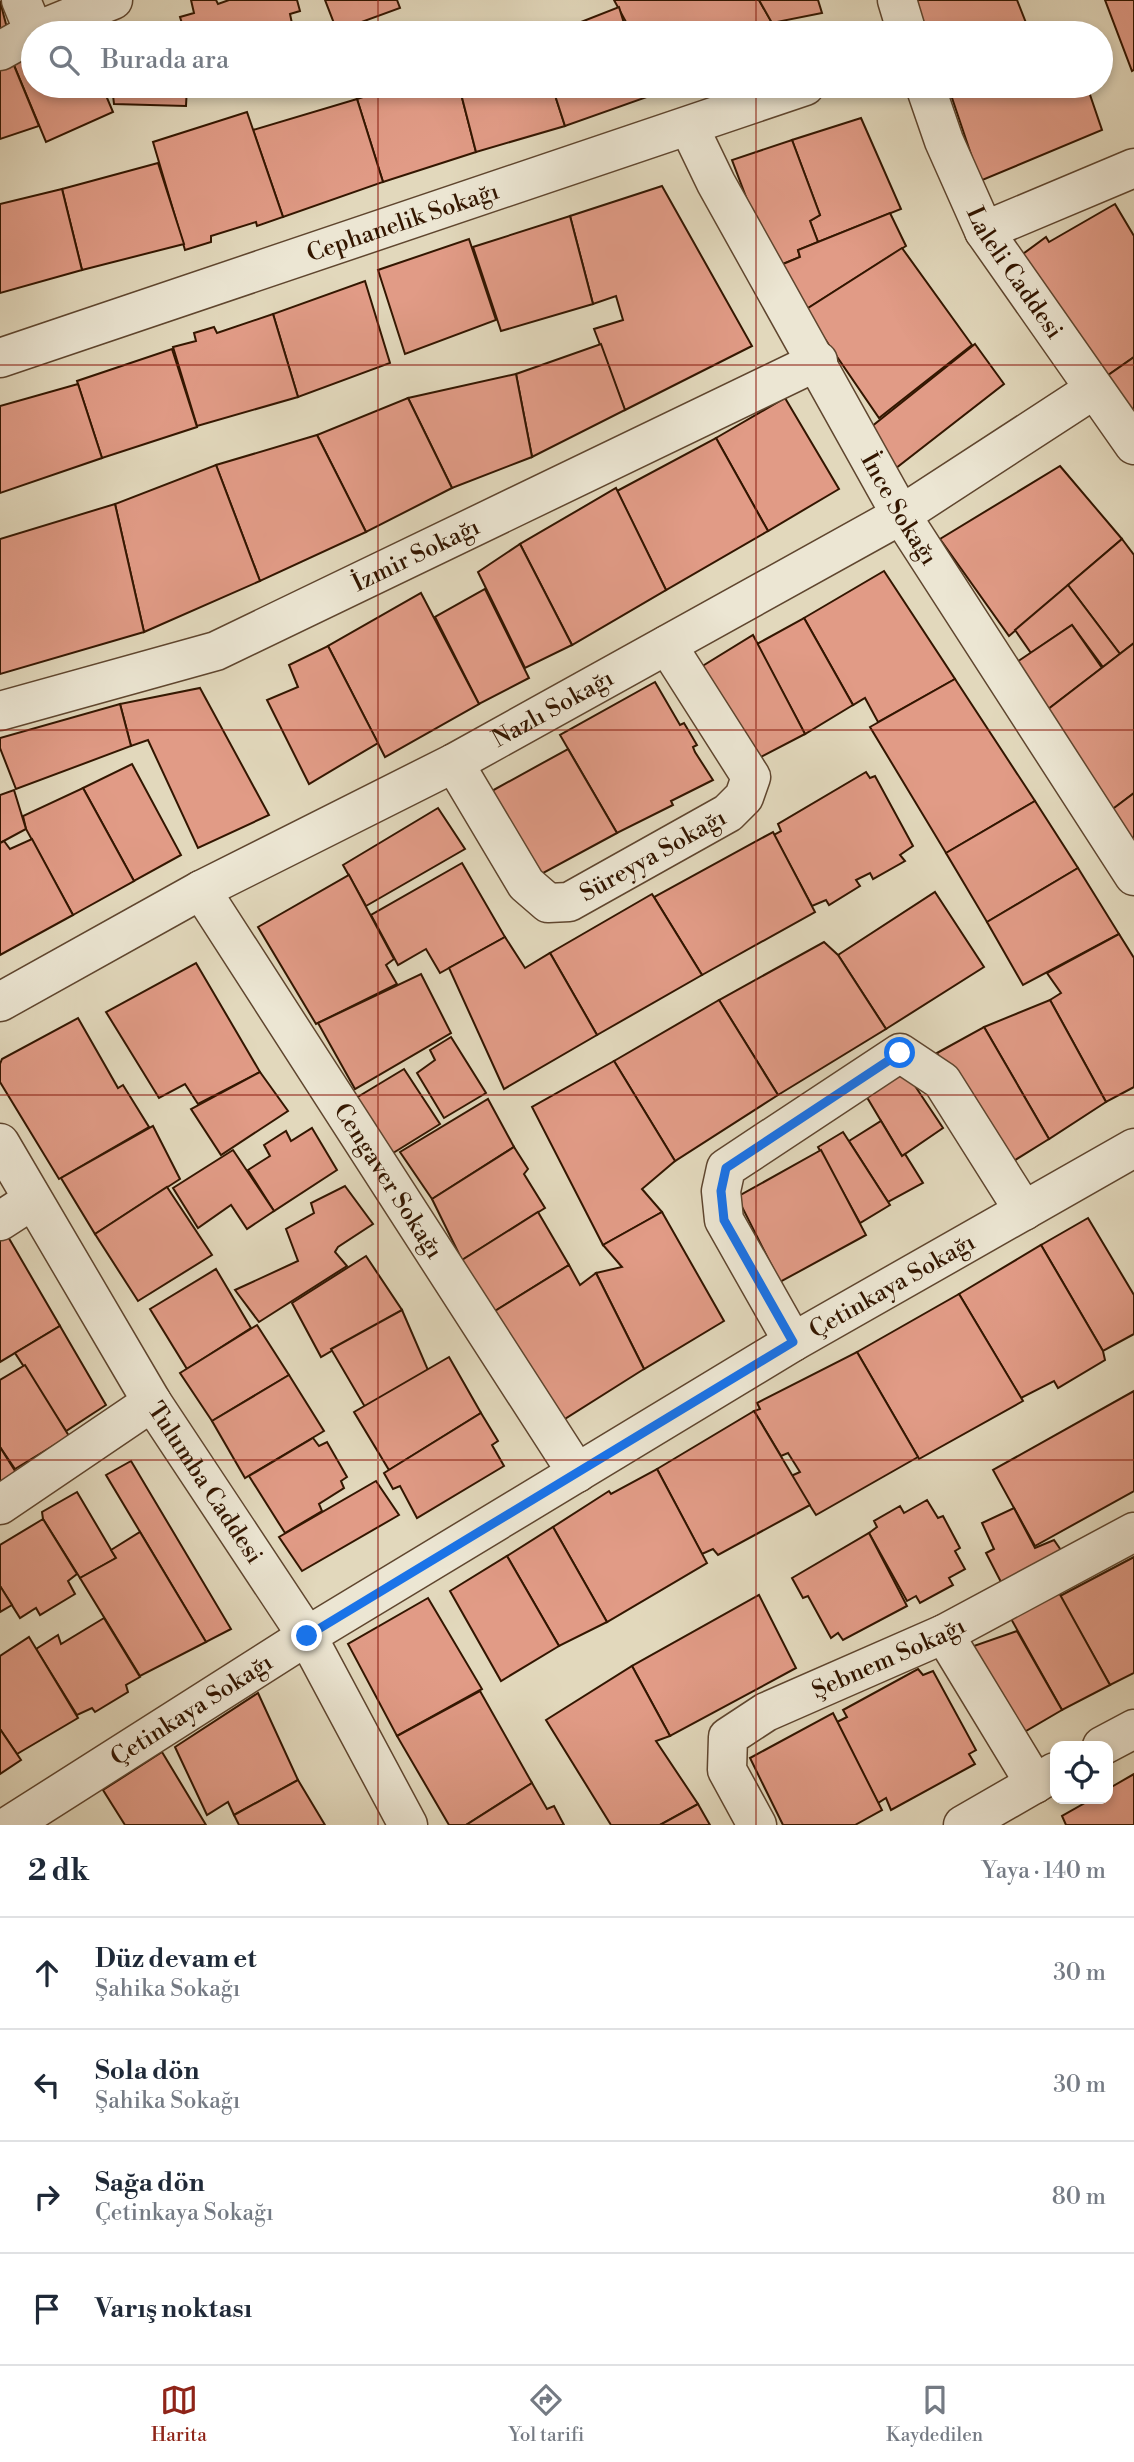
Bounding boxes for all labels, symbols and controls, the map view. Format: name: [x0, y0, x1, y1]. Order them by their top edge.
search box: [21, 21, 1113, 98]
icon: search: [45, 41, 83, 79]
text: Burada ara: [101, 44, 229, 76]
street label: Cephanelik Sokağı: [303, 176, 503, 269]
street label: Laleli Caddesi: [959, 202, 1069, 345]
street label: İnce Sokağı: [853, 447, 944, 571]
street label: İzmir Sokağı: [347, 512, 485, 599]
street label: Nazlı Sokağı: [487, 663, 619, 755]
street label: Süreyya Sokağı: [575, 803, 732, 909]
route start: [884, 1037, 915, 1068]
street label: Cengaver Sokağı: [326, 1098, 449, 1265]
street label: Çetinkaya Sokağı: [804, 1227, 981, 1346]
street label: Tulumba Caddesi: [140, 1397, 269, 1570]
street label: Şebnem Sokağı: [807, 1611, 971, 1706]
route end: [291, 1620, 322, 1651]
street label: Çetinkaya Sokağı: [105, 1648, 279, 1773]
map controls: [1050, 1741, 1113, 1804]
button: locate: [1050, 1741, 1113, 1804]
text: 2 dk: [28, 1852, 89, 1890]
text: Yaya · 140 m: [982, 1857, 1106, 1885]
text: Düz devam et: [95, 1943, 257, 1975]
icon: ahead: [28, 1954, 66, 1992]
text: 30 m: [1053, 1959, 1106, 1987]
text: Şahika Sokağı: [95, 1975, 240, 2003]
text: Sola dön: [95, 2055, 200, 2087]
icon: left: [28, 2066, 66, 2104]
text: 30 m: [1053, 2071, 1106, 2099]
text: Şahika Sokağı: [95, 2087, 240, 2115]
text: Sağa dön: [95, 2167, 205, 2199]
icon: right: [28, 2178, 66, 2216]
text: 80 m: [1052, 2183, 1106, 2211]
text: Çetinkaya Sokağı: [95, 2199, 274, 2227]
icon: arrive: [28, 2290, 66, 2328]
text: Varış noktası: [95, 2293, 252, 2325]
tab: Harita: [151, 2381, 207, 2447]
tab: Yol tarifi: [509, 2381, 584, 2447]
tab: Kaydedilen: [886, 2381, 983, 2447]

